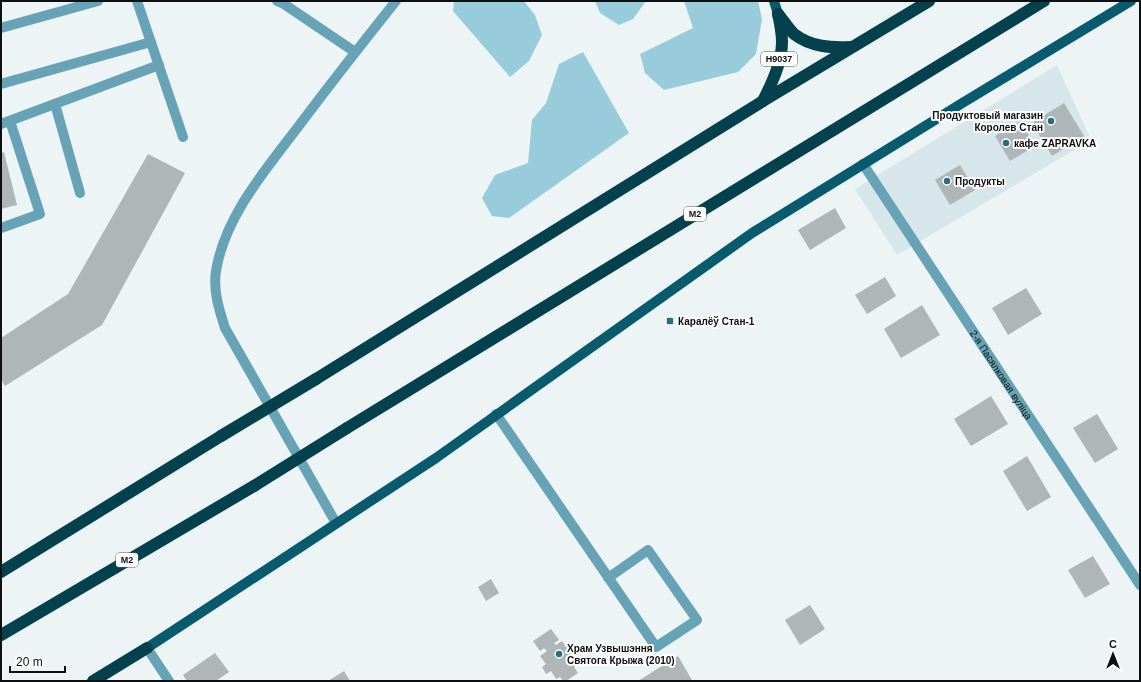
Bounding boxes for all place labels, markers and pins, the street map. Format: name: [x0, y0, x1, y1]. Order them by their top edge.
place label: Продуктовый магазин Королев Стан: [932, 110, 1043, 133]
marker: Продуктовый магазин Королев Стан: [1046, 116, 1056, 126]
marker: кафе ZAPRAVKA: [1001, 138, 1011, 148]
place label: кафе ZAPRAVKA: [1014, 138, 1096, 149]
marker: Продукты: [942, 176, 952, 186]
place label: Продукты: [955, 176, 1005, 187]
marker: Каралёў Стан-1: [665, 316, 675, 326]
place label: Каралёў Стан-1: [678, 316, 755, 327]
place label: Храм Узвышэння Святога Крыжа (2010): [567, 643, 675, 666]
marker: Храм Узвышэння Святога Крыжа (2010): [554, 649, 564, 659]

